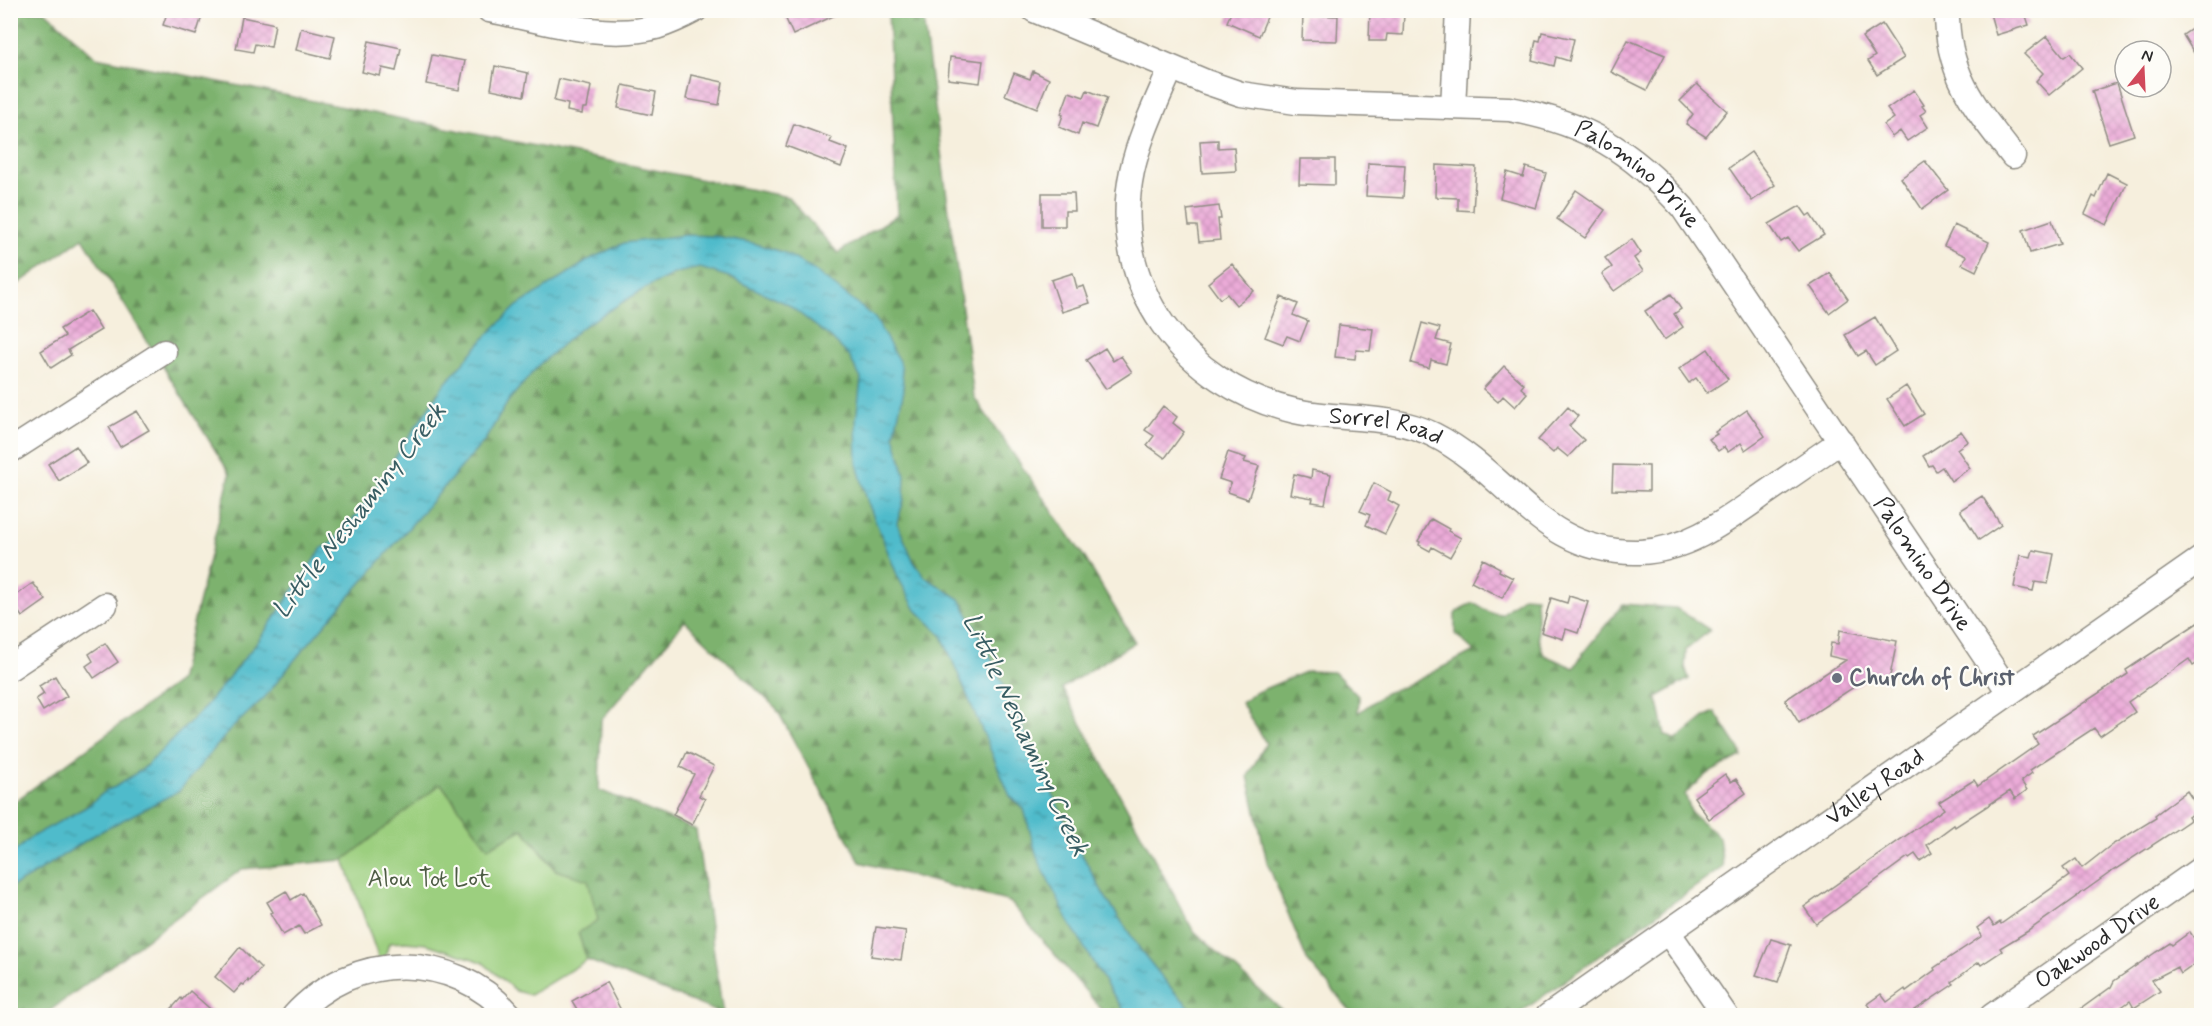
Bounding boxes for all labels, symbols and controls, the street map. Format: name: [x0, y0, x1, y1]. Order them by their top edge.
north arrow: [2113, 39, 2173, 99]
text: N: [2139, 45, 2155, 68]
street label: Palomino Drive: [1570, 113, 1708, 234]
water label: Little Neshaminy Creek: [265, 396, 455, 626]
street label: Sorrel Road: [1328, 400, 1448, 453]
street label: Palomino Drive: [1866, 490, 1979, 637]
water label: Little Neshaminy Creek: [954, 608, 1096, 862]
place label: Church of Christ: [1849, 663, 2015, 694]
marker: Church of Christ: [1830, 671, 1844, 685]
street label: Valley Road: [1819, 742, 1931, 833]
park label: Alou Tot Lot: [367, 864, 491, 895]
street label: Oakwood Drive: [2029, 887, 2166, 997]

